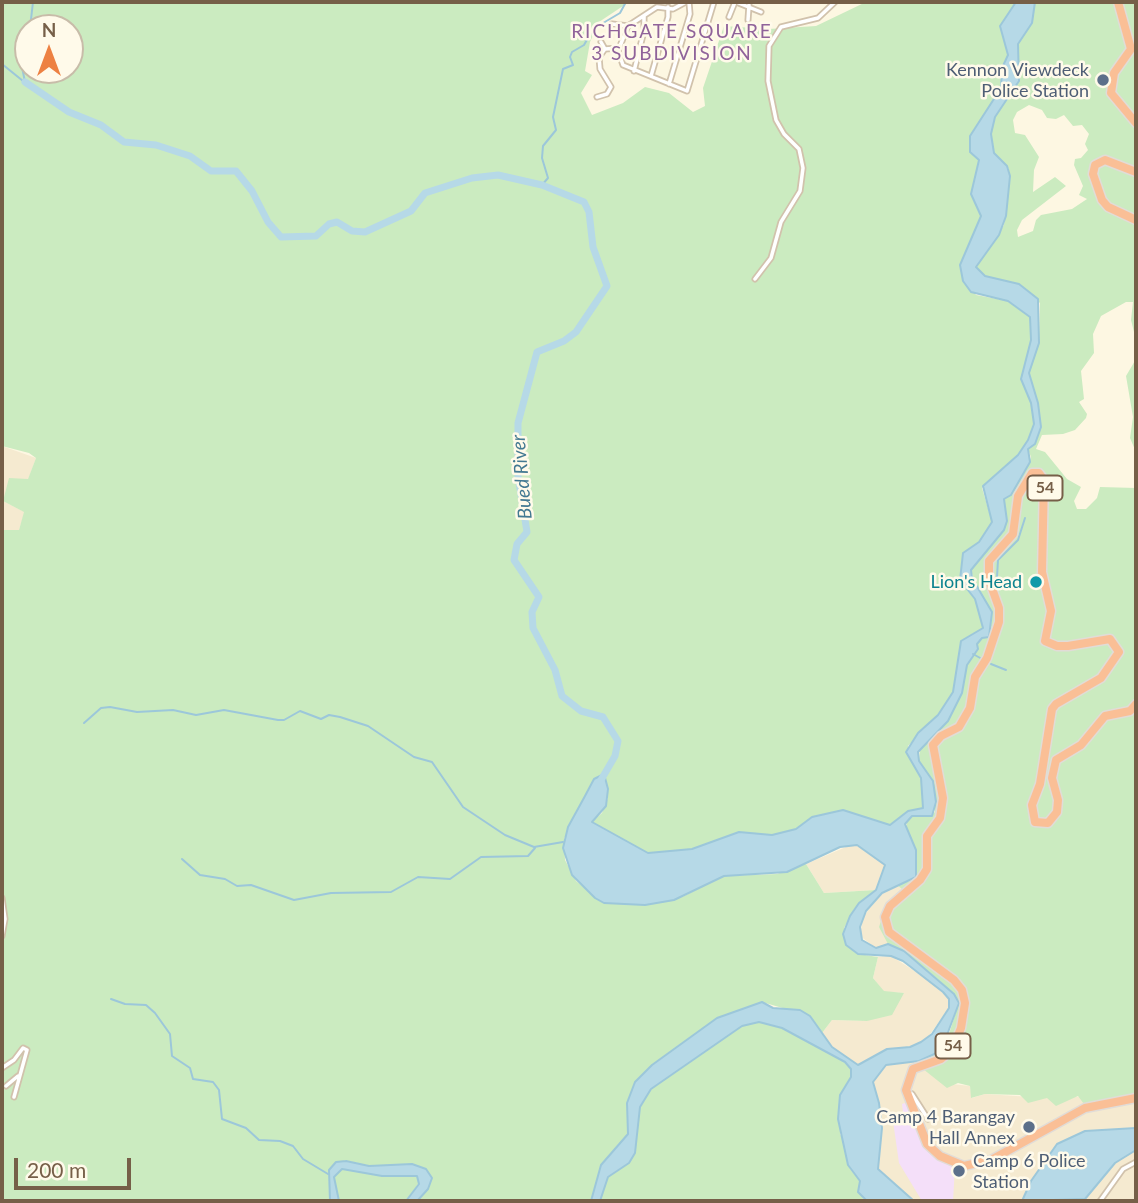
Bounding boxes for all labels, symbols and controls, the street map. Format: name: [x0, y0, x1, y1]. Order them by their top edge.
north arrow: [14, 14, 84, 84]
text: N: [42, 18, 56, 41]
district label: RICHGATE SQUARE 3 SUBDIVISION: [573, 21, 771, 65]
place label: Kennon Viewdeck Police Station: [946, 59, 1089, 102]
marker: Kennon Viewdeck Police Station: [1095, 72, 1111, 88]
water label: Bued River: [507, 434, 537, 520]
road number: 54: [1028, 475, 1062, 500]
place label: Lion's Head: [930, 571, 1022, 593]
marker: Lion's Head: [1028, 574, 1044, 590]
road number: 54: [936, 1034, 970, 1058]
place label: Camp 4 Barangay Hall Annex: [876, 1106, 1015, 1148]
marker: Camp 4 Barangay Hall Annex: [1021, 1119, 1037, 1135]
scale bar: [18, 1144, 135, 1188]
place label: Camp 6 Police Station: [973, 1150, 1086, 1192]
text: 200 m: [27, 1157, 86, 1182]
marker: Camp 6 Police Station: [951, 1163, 967, 1179]

